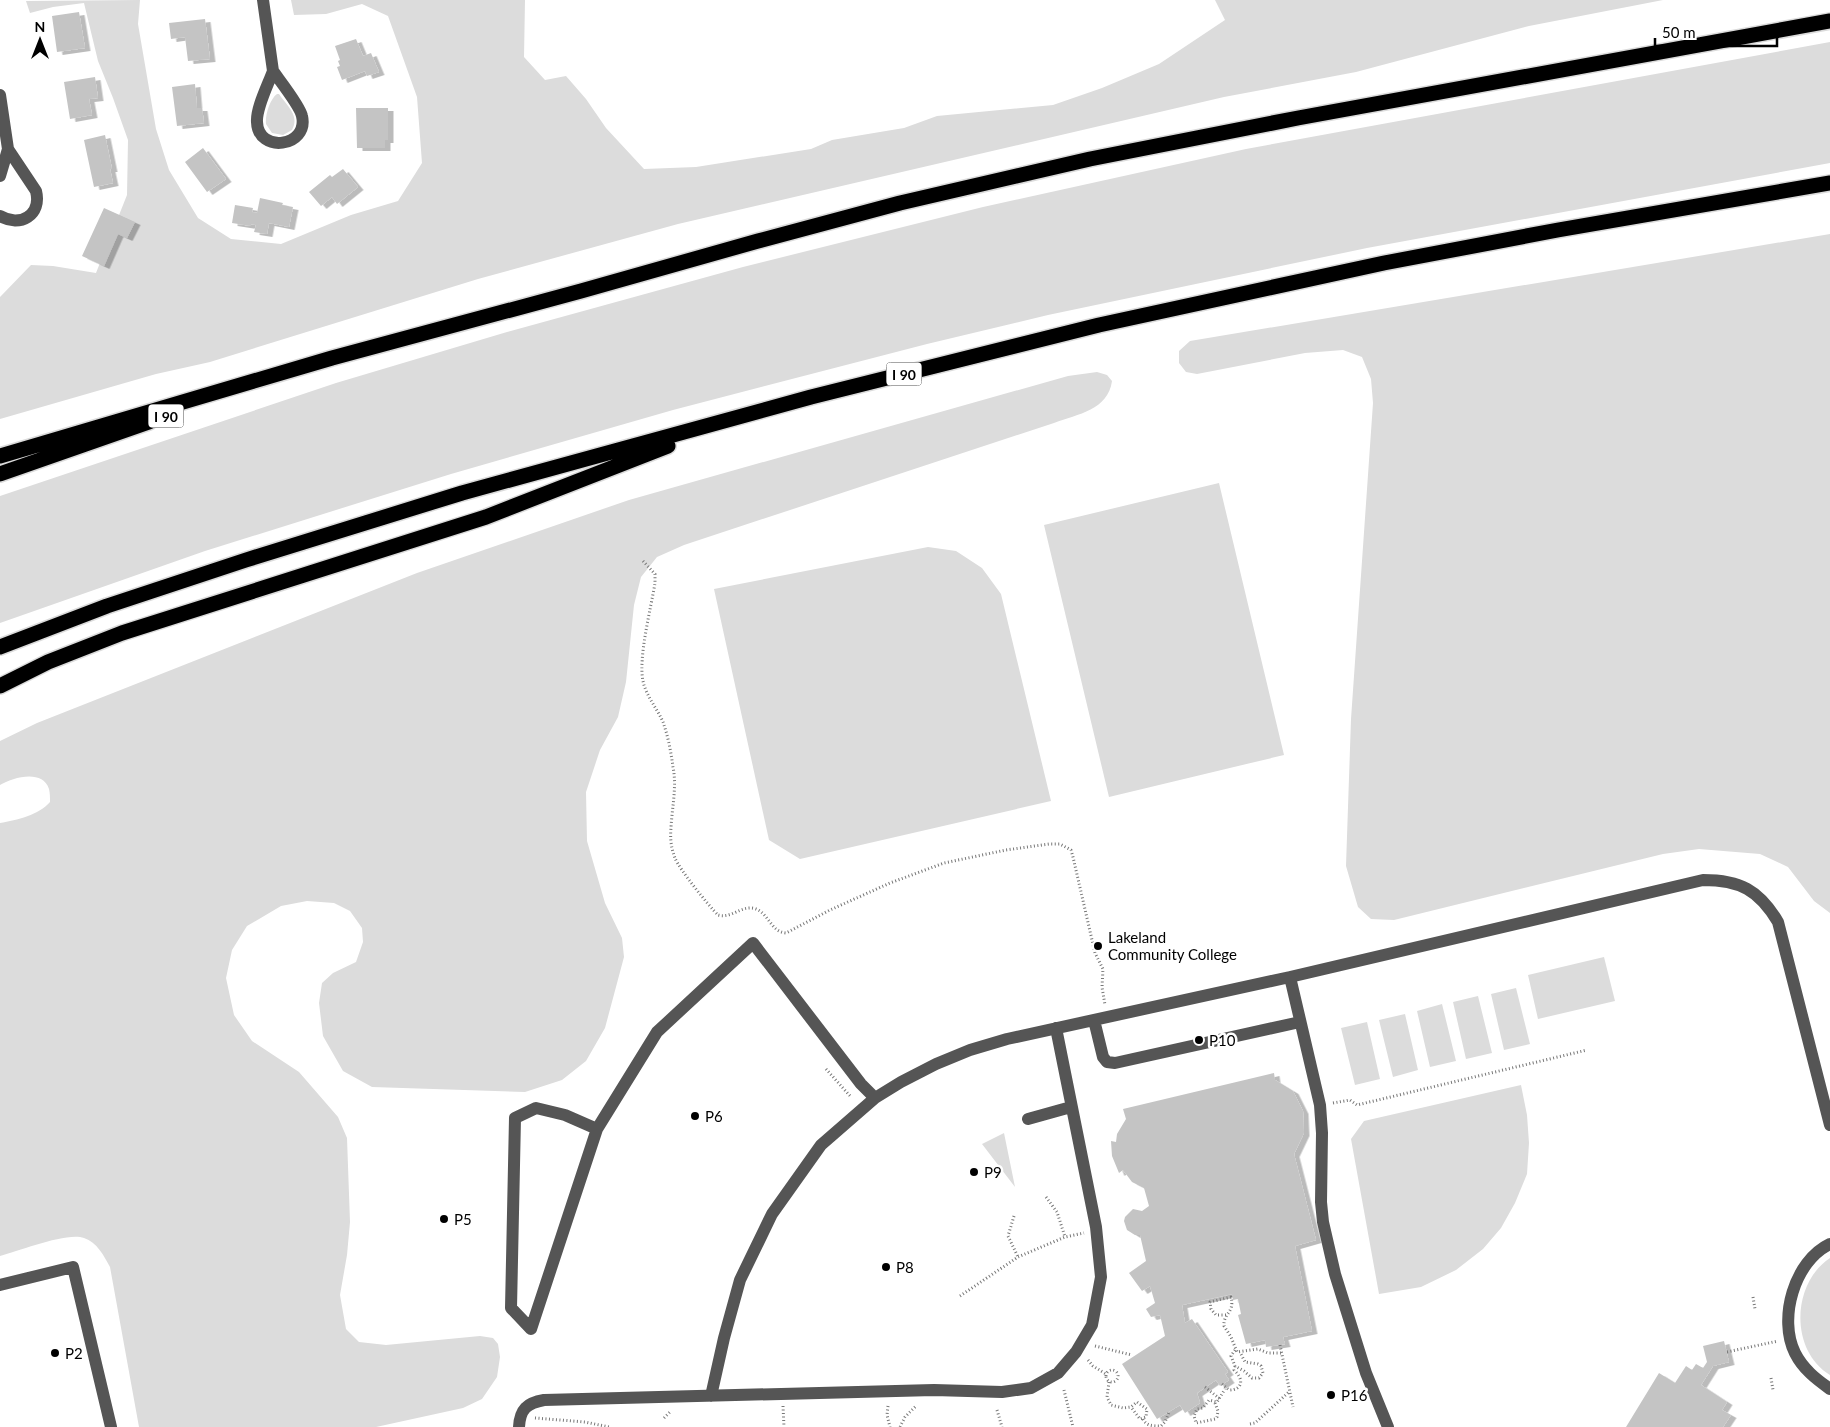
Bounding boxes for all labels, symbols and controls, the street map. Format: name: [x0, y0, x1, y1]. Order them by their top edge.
north arrow: [15, 15, 65, 65]
scale bar: [1655, 15, 1778, 47]
text: N: [35, 18, 45, 35]
text: 50 m: [1662, 23, 1696, 41]
road number: I 90: [886, 362, 922, 386]
road number: I 90: [148, 404, 184, 428]
place label: Lakeland Community College: [1108, 928, 1237, 963]
marker: Lakeland Community College: [1092, 940, 1104, 952]
place label: P10: [1209, 1031, 1236, 1049]
marker: P10: [1193, 1034, 1205, 1046]
place label: P6: [705, 1107, 723, 1125]
marker: P6: [689, 1110, 701, 1122]
place label: P9: [984, 1163, 1002, 1181]
marker: P9: [968, 1166, 980, 1178]
place label: P5: [454, 1210, 472, 1228]
marker: P5: [438, 1213, 450, 1225]
place label: P8: [896, 1258, 914, 1276]
marker: P8: [880, 1261, 892, 1273]
place label: P2: [65, 1344, 83, 1362]
marker: P2: [49, 1347, 61, 1359]
place label: P16: [1341, 1386, 1368, 1404]
marker: P16: [1325, 1389, 1337, 1401]

